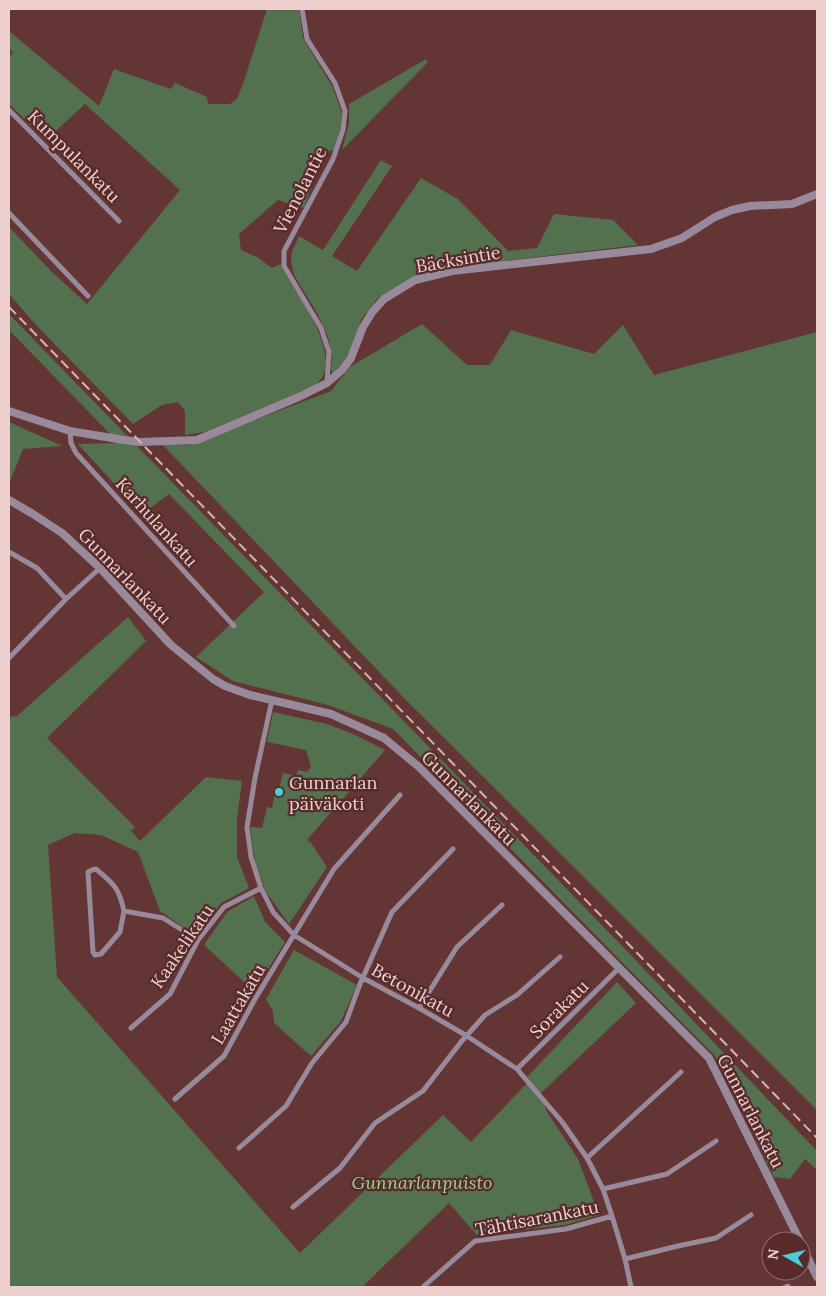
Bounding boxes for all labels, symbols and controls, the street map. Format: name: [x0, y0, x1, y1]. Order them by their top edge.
street label: Kumpulankatu: [23, 105, 125, 207]
street label: Vienolantie: [268, 142, 332, 238]
street label: Bäcksintie: [414, 240, 502, 278]
street label: Karhulankatu: [111, 473, 203, 572]
street label: Gunnarlankatu: [73, 523, 177, 629]
street label: Gunnarlankatu: [417, 746, 521, 850]
place label: Gunnarlan päiväkoti: [289, 771, 377, 815]
marker: Gunnarlan päiväkoti: [273, 786, 285, 798]
street label: Kaakelikatu: [145, 899, 219, 993]
street label: Betonikatu: [368, 958, 459, 1022]
street label: Laattakatu: [206, 959, 270, 1048]
street label: Sorakatu: [525, 974, 594, 1043]
street label: Gunnarlankatu: [712, 1050, 790, 1172]
park label: Gunnarlanpuisto: [352, 1171, 492, 1194]
street label: Tähtisarankatu: [473, 1195, 601, 1241]
north arrow: [761, 1231, 811, 1281]
text: N: [763, 1247, 783, 1261]

